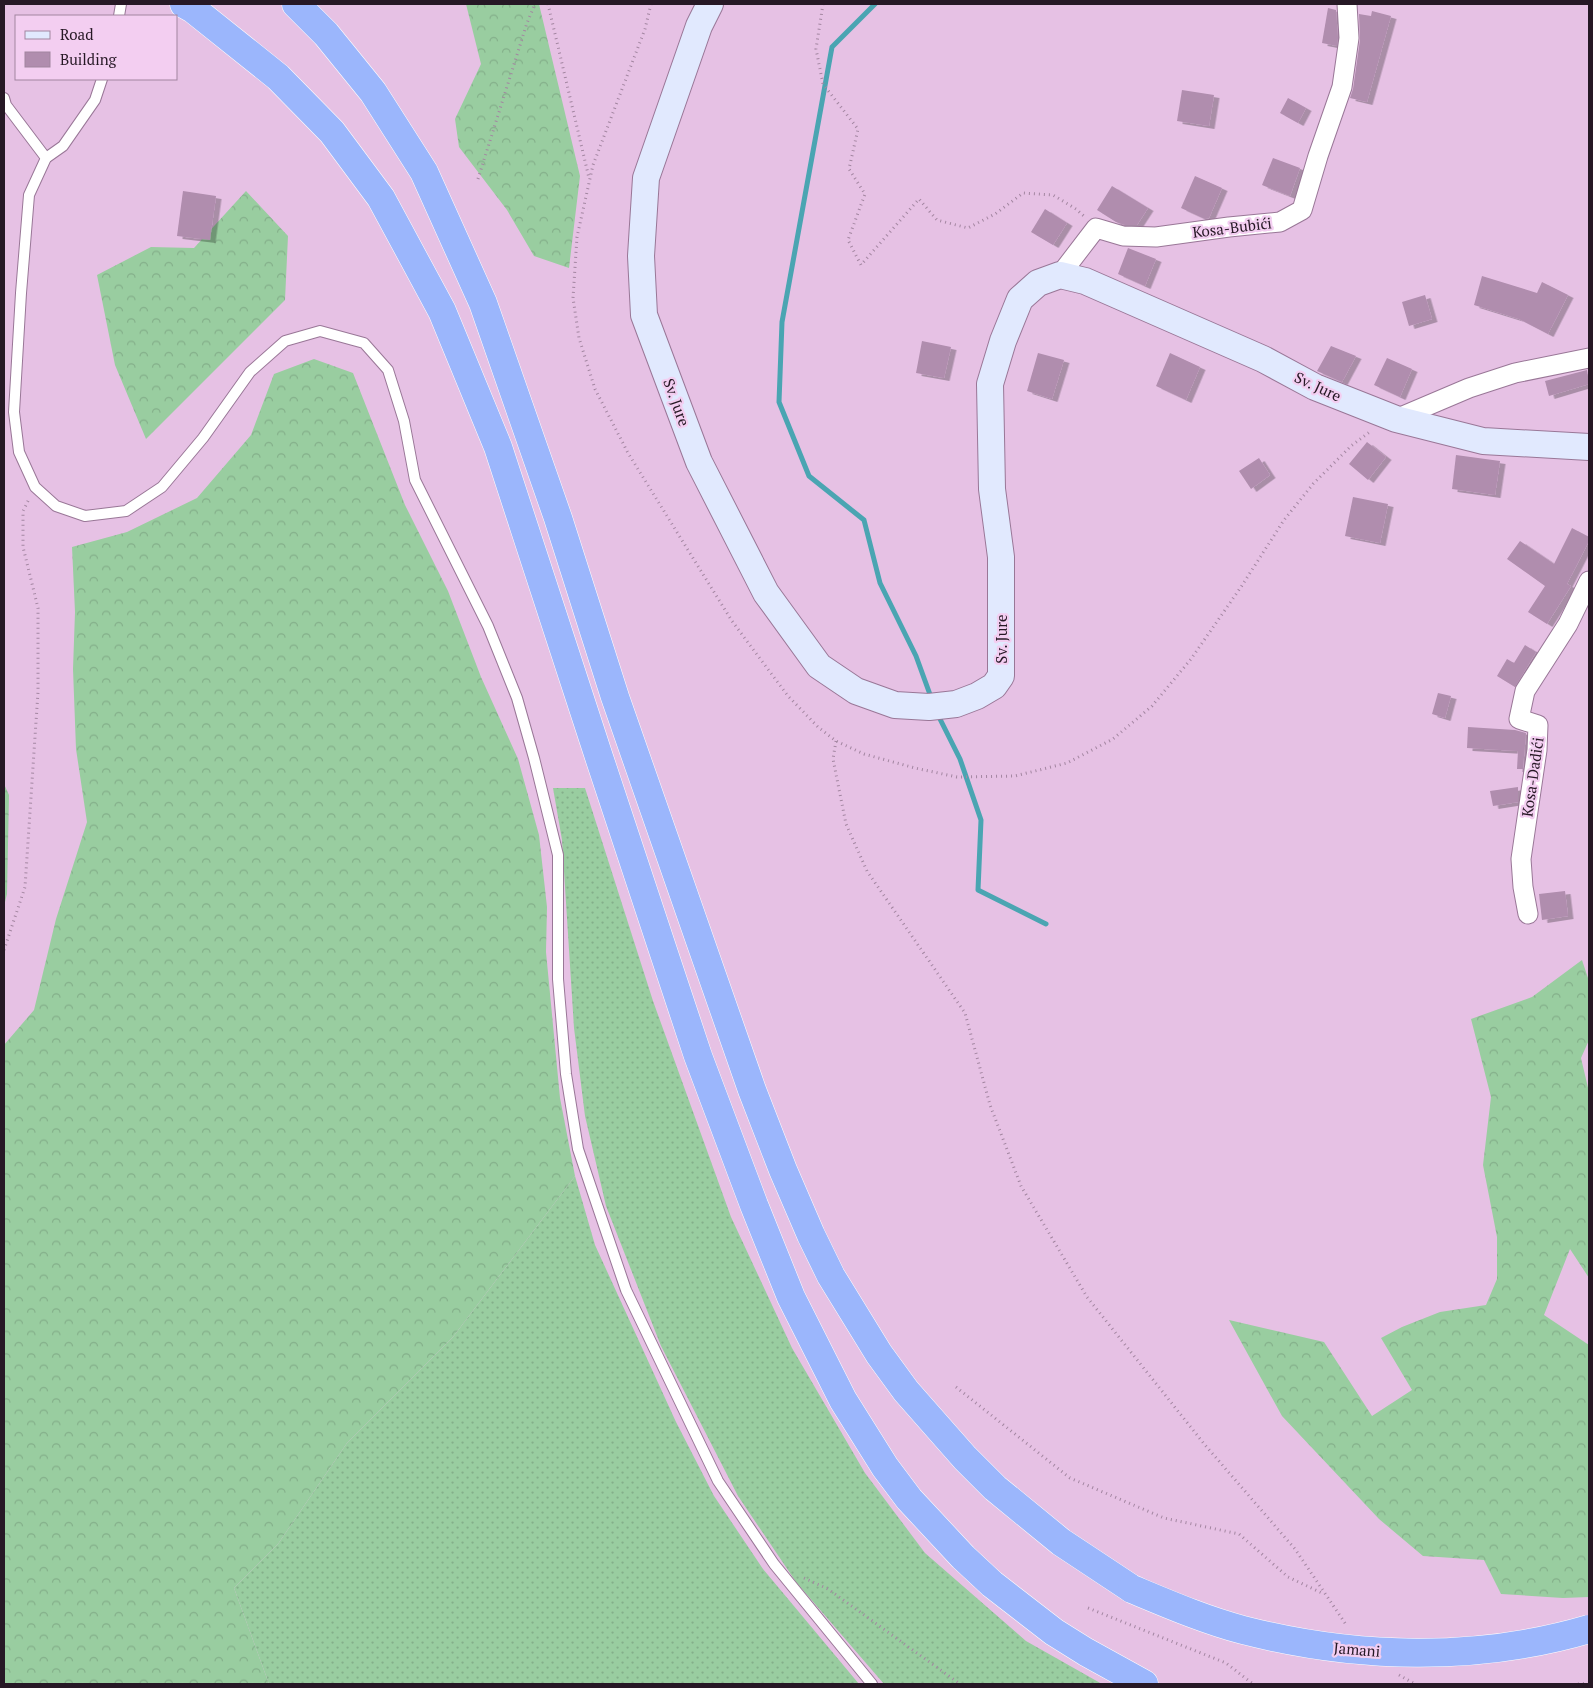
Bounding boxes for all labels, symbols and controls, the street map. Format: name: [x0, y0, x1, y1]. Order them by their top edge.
legend: [15, 15, 178, 80]
text: Road: [60, 24, 93, 44]
text: Building: [60, 49, 118, 69]
street label: Kosa-Bubići: [1191, 212, 1273, 242]
street label: Sv. Jure: [1291, 367, 1345, 405]
street label: Sv. Jure: [659, 375, 695, 429]
street label: Sv. Jure: [991, 614, 1011, 664]
street label: Kosa-Dadići: [1517, 736, 1547, 818]
street label: Jamani: [1333, 1637, 1381, 1661]

